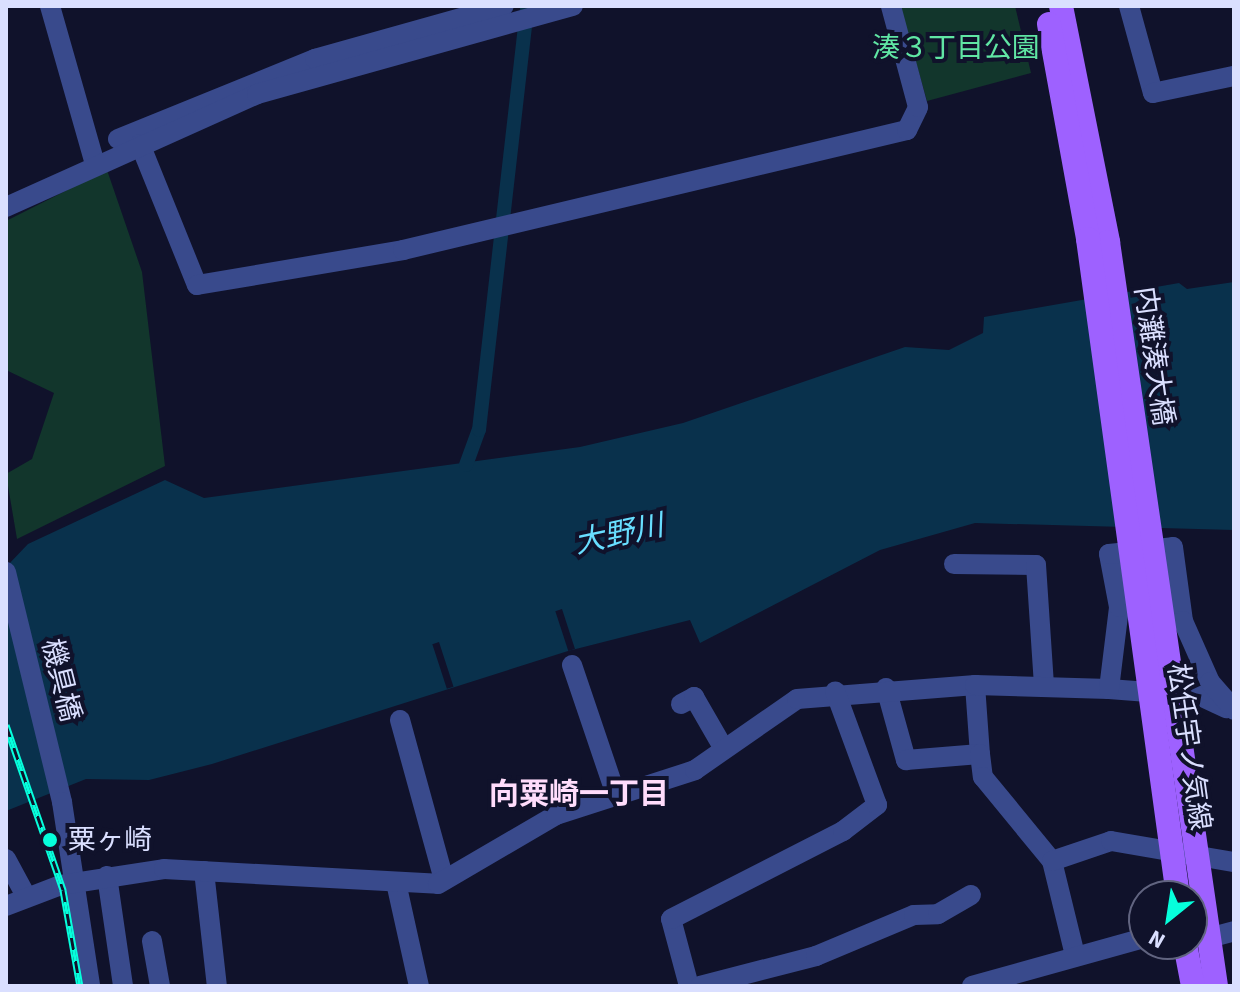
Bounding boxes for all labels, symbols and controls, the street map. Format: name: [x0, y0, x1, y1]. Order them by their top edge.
park label: 湊３丁目公園: [872, 31, 1040, 65]
street label: 内灘湊大橋: [1128, 284, 1180, 428]
water label: 大野川: [571, 508, 667, 562]
street label: 機具橋: [35, 635, 87, 725]
street label: 松任宇ノ気線: [1161, 661, 1217, 833]
district label: 向粟崎一丁目: [489, 777, 669, 813]
place label: 粟ヶ崎: [68, 823, 152, 857]
marker: 粟ヶ崎: [39, 829, 61, 851]
north arrow: [1128, 880, 1208, 960]
text: N: [1143, 922, 1171, 957]

